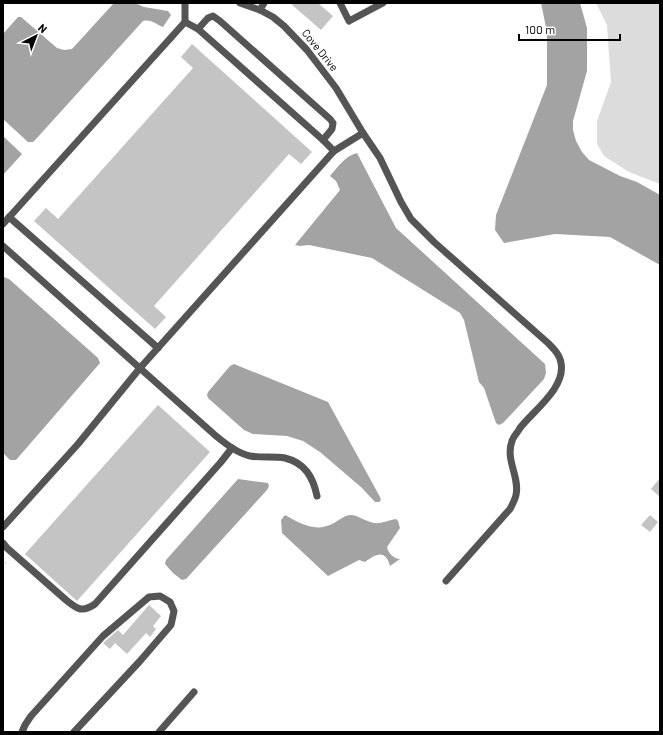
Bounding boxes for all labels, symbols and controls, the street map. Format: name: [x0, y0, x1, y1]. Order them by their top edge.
north arrow: [16, 16, 56, 56]
scale bar: [519, 16, 620, 42]
text: N: [36, 21, 50, 35]
text: 100 m: [525, 22, 555, 36]
street label: Cove Drive: [300, 26, 341, 73]

